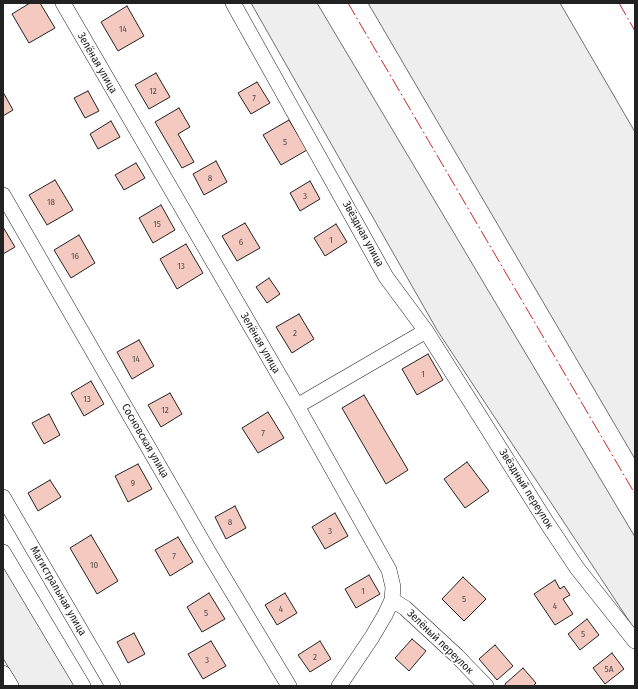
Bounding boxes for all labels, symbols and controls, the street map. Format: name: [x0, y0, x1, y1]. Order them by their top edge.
house number: 14: [119, 24, 127, 34]
street label: Зелёная улица: [74, 30, 120, 96]
house number: 12: [149, 86, 157, 96]
house number: 7: [252, 93, 256, 103]
house number: 5: [283, 137, 287, 147]
house number: 8: [208, 173, 212, 183]
house number: 3: [303, 191, 307, 201]
house number: 18: [47, 197, 55, 207]
street label: Звёздная улица: [340, 199, 386, 269]
house number: 15: [153, 219, 161, 229]
house number: 1: [329, 235, 333, 245]
house number: 6: [239, 237, 243, 247]
house number: 16: [71, 251, 79, 261]
house number: 13: [177, 261, 185, 271]
street label: Зелёная улица: [237, 310, 283, 376]
house number: 2: [293, 328, 297, 338]
house number: 14: [132, 354, 140, 364]
house number: 1: [421, 369, 425, 379]
house number: 13: [83, 394, 91, 404]
street label: Сосновская улица: [118, 401, 172, 481]
house number: 12: [161, 405, 169, 415]
house number: 7: [261, 428, 265, 438]
street label: Звёздный переулок: [496, 447, 556, 531]
house number: 9: [131, 478, 135, 488]
house number: 8: [228, 517, 232, 527]
house number: 3: [328, 526, 332, 536]
street label: Магистральная улица: [27, 544, 89, 638]
house number: 7: [172, 551, 176, 561]
house number: 10: [90, 560, 98, 570]
house number: 1: [361, 586, 365, 596]
house number: 5: [462, 594, 466, 604]
house number: 4: [553, 601, 557, 611]
house number: 4: [279, 604, 283, 614]
street label: Зелёный переулок: [404, 607, 476, 677]
house number: 5: [204, 608, 208, 618]
house number: 5: [581, 629, 585, 639]
house number: 2: [313, 652, 317, 662]
house number: 3: [205, 655, 209, 665]
house number: 5А: [605, 664, 613, 674]

